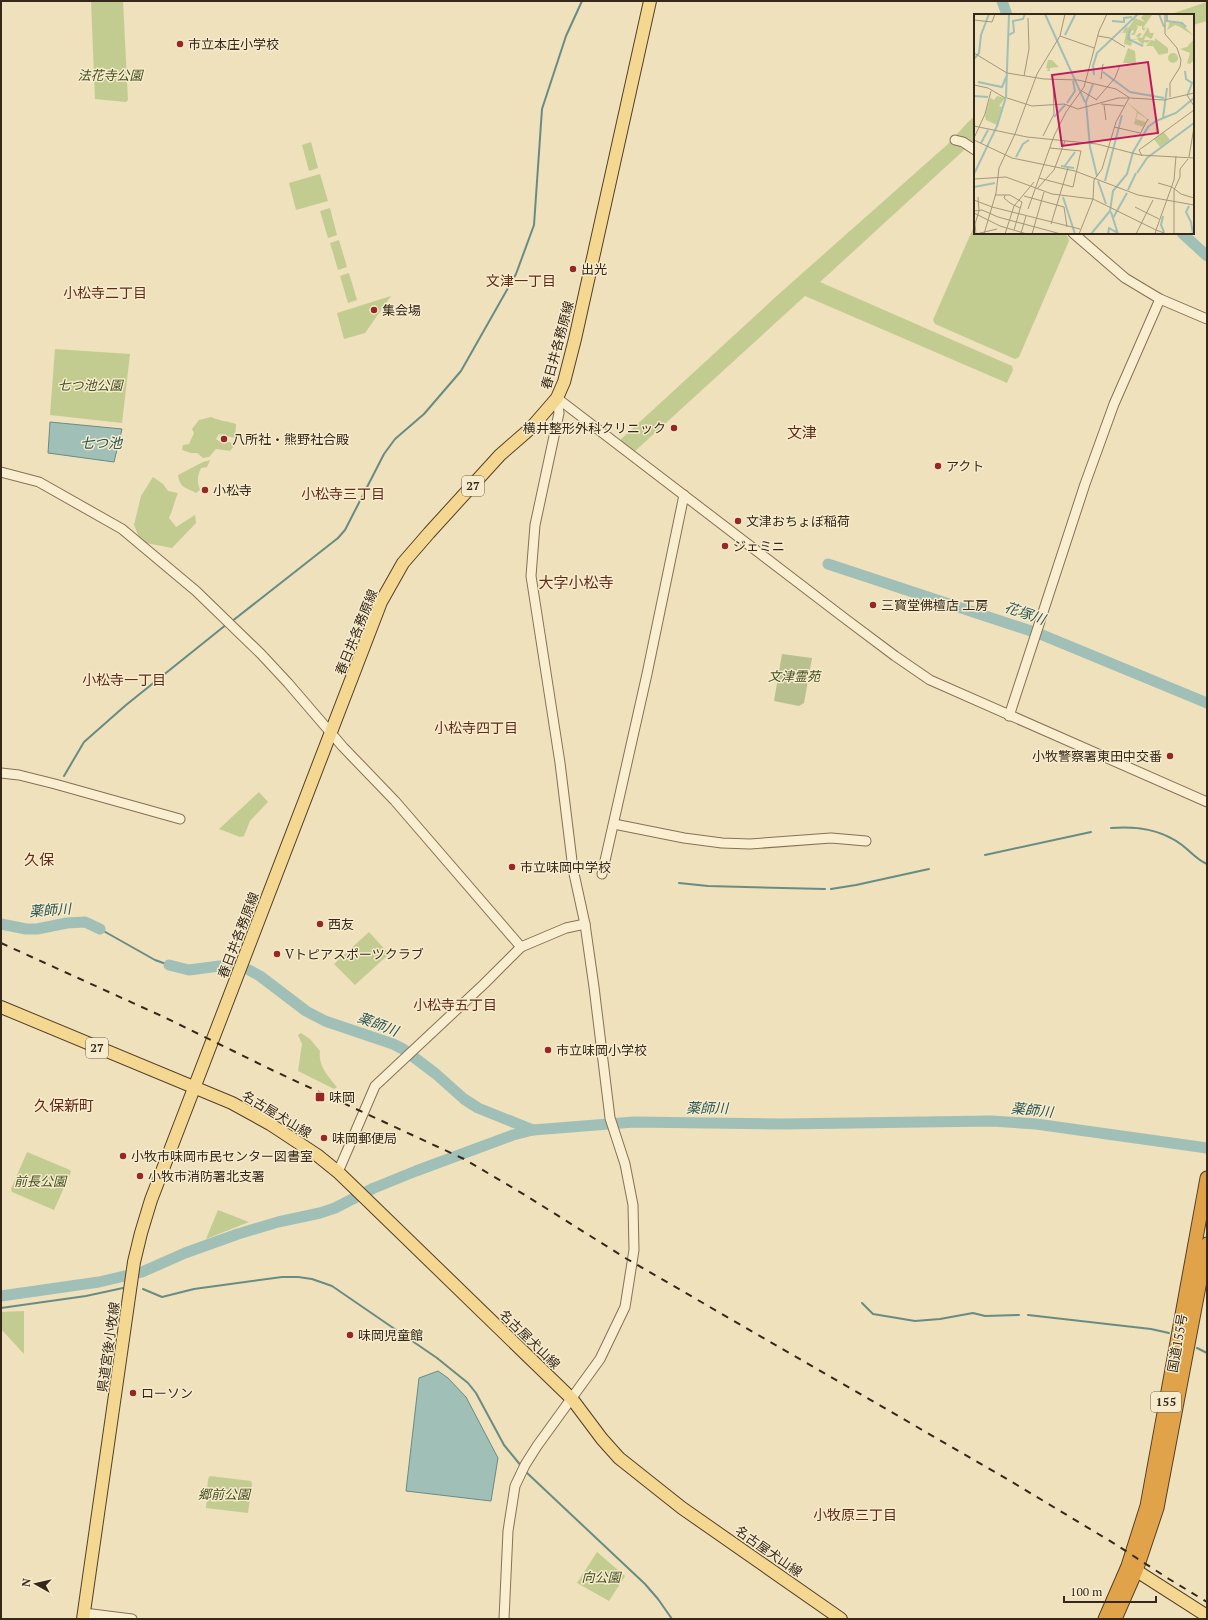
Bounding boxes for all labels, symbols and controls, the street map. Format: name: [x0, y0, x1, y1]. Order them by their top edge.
inset map: [974, 14, 1194, 234]
place label: 市立本庄小学校: [188, 35, 279, 53]
marker: 市立本庄小学校: [175, 39, 185, 49]
park label: 法花寺公園: [77, 66, 144, 84]
place label: 出光: [581, 260, 607, 278]
marker: 出光: [568, 264, 578, 274]
district label: 文津一丁目: [486, 271, 556, 290]
district label: 小松寺二丁目: [63, 283, 147, 302]
street label: 春日井各務原線: [537, 299, 577, 391]
place label: 集会場: [382, 301, 421, 319]
marker: 集会場: [369, 305, 379, 315]
park label: 七つ池公園: [57, 376, 124, 394]
place label: 横井整形外科クリニック: [523, 419, 666, 437]
district label: 文津: [787, 422, 817, 442]
marker: 横井整形外科クリニック: [669, 423, 679, 433]
place label: 八所社・熊野社合殿: [232, 430, 349, 448]
water label: 七つ池: [80, 433, 124, 452]
marker: 八所社・熊野社合殿: [219, 434, 229, 444]
place label: アクト: [946, 457, 984, 475]
marker: アクト: [933, 461, 943, 471]
road number: 27: [462, 476, 484, 496]
place label: 小松寺: [213, 481, 252, 499]
district label: 小松寺三丁目: [301, 484, 385, 503]
marker: 小松寺: [200, 485, 210, 495]
place label: 文津おちょぼ稲荷: [746, 512, 850, 530]
marker: 文津おちょぼ稲荷: [733, 516, 743, 526]
place label: ジェミニ: [733, 537, 785, 555]
marker: ジェミニ: [720, 541, 730, 551]
district label: 大字小松寺: [538, 572, 614, 592]
street label: 春日井各務原線: [331, 586, 381, 678]
place label: 三寳堂佛檀店 工房: [881, 596, 988, 614]
water label: 花塚川: [1002, 597, 1050, 629]
marker: 三寳堂佛檀店 工房: [868, 600, 878, 610]
park label: 文津霊苑: [768, 667, 822, 685]
district label: 小松寺一丁目: [82, 670, 166, 689]
district label: 小松寺四丁目: [434, 718, 518, 737]
place label: 小牧警察署東田中交番: [1032, 747, 1162, 765]
marker: 小牧警察署東田中交番: [1165, 751, 1175, 761]
district label: 久保: [24, 849, 54, 869]
place label: 市立味岡中学校: [520, 858, 611, 876]
marker: 市立味岡中学校: [507, 862, 517, 872]
street label: 春日井各務原線: [213, 889, 263, 981]
water label: 薬師川: [28, 898, 74, 920]
place label: 西友: [328, 915, 354, 933]
marker: 西友: [315, 919, 325, 929]
place label: Vトピアスポーツクラブ: [285, 945, 424, 963]
marker: Vトピアスポーツクラブ: [272, 949, 282, 959]
district label: 小松寺五丁目: [413, 995, 497, 1014]
water label: 薬師川: [355, 1007, 403, 1041]
road number: 27: [86, 1038, 108, 1058]
place label: 市立味岡小学校: [556, 1041, 647, 1059]
marker: 市立味岡小学校: [543, 1045, 553, 1055]
street label: 名古屋犬山線: [239, 1086, 315, 1142]
place label: 味岡: [329, 1088, 355, 1106]
marker: 味岡: [314, 1091, 326, 1103]
district label: 久保新町: [34, 1095, 94, 1115]
water label: 薬師川: [686, 1098, 730, 1117]
water label: 薬師川: [1010, 1098, 1056, 1121]
place label: 味岡郵便局: [332, 1129, 397, 1147]
marker: 味岡郵便局: [319, 1133, 329, 1143]
place label: 小牧市味岡市民センター図書室: [131, 1147, 313, 1165]
marker: 小牧市味岡市民センター図書室: [118, 1151, 128, 1161]
place label: 小牧市消防署北支署: [148, 1167, 265, 1185]
marker: 小牧市消防署北支署: [135, 1171, 145, 1181]
park label: 前長公園: [14, 1172, 68, 1190]
street label: 県道宮後小牧線: [93, 1301, 123, 1393]
street label: 名古屋犬山線: [496, 1305, 564, 1373]
street label: 国道155号: [1163, 1312, 1191, 1374]
place label: 味岡児童館: [358, 1326, 423, 1344]
marker: 味岡児童館: [345, 1330, 355, 1340]
place label: ローソン: [141, 1384, 193, 1402]
marker: ローソン: [128, 1388, 138, 1398]
road number: 155: [1151, 1392, 1181, 1412]
park label: 郷前公園: [198, 1485, 252, 1503]
district label: 小牧原三丁目: [813, 1505, 897, 1524]
street label: 名古屋犬山線: [732, 1521, 806, 1581]
north arrow: [16, 1564, 56, 1604]
park label: 向公園: [581, 1568, 622, 1586]
text: N: [19, 1577, 34, 1588]
scale bar: [1064, 1578, 1156, 1604]
text: 100 m: [1070, 1584, 1103, 1599]

